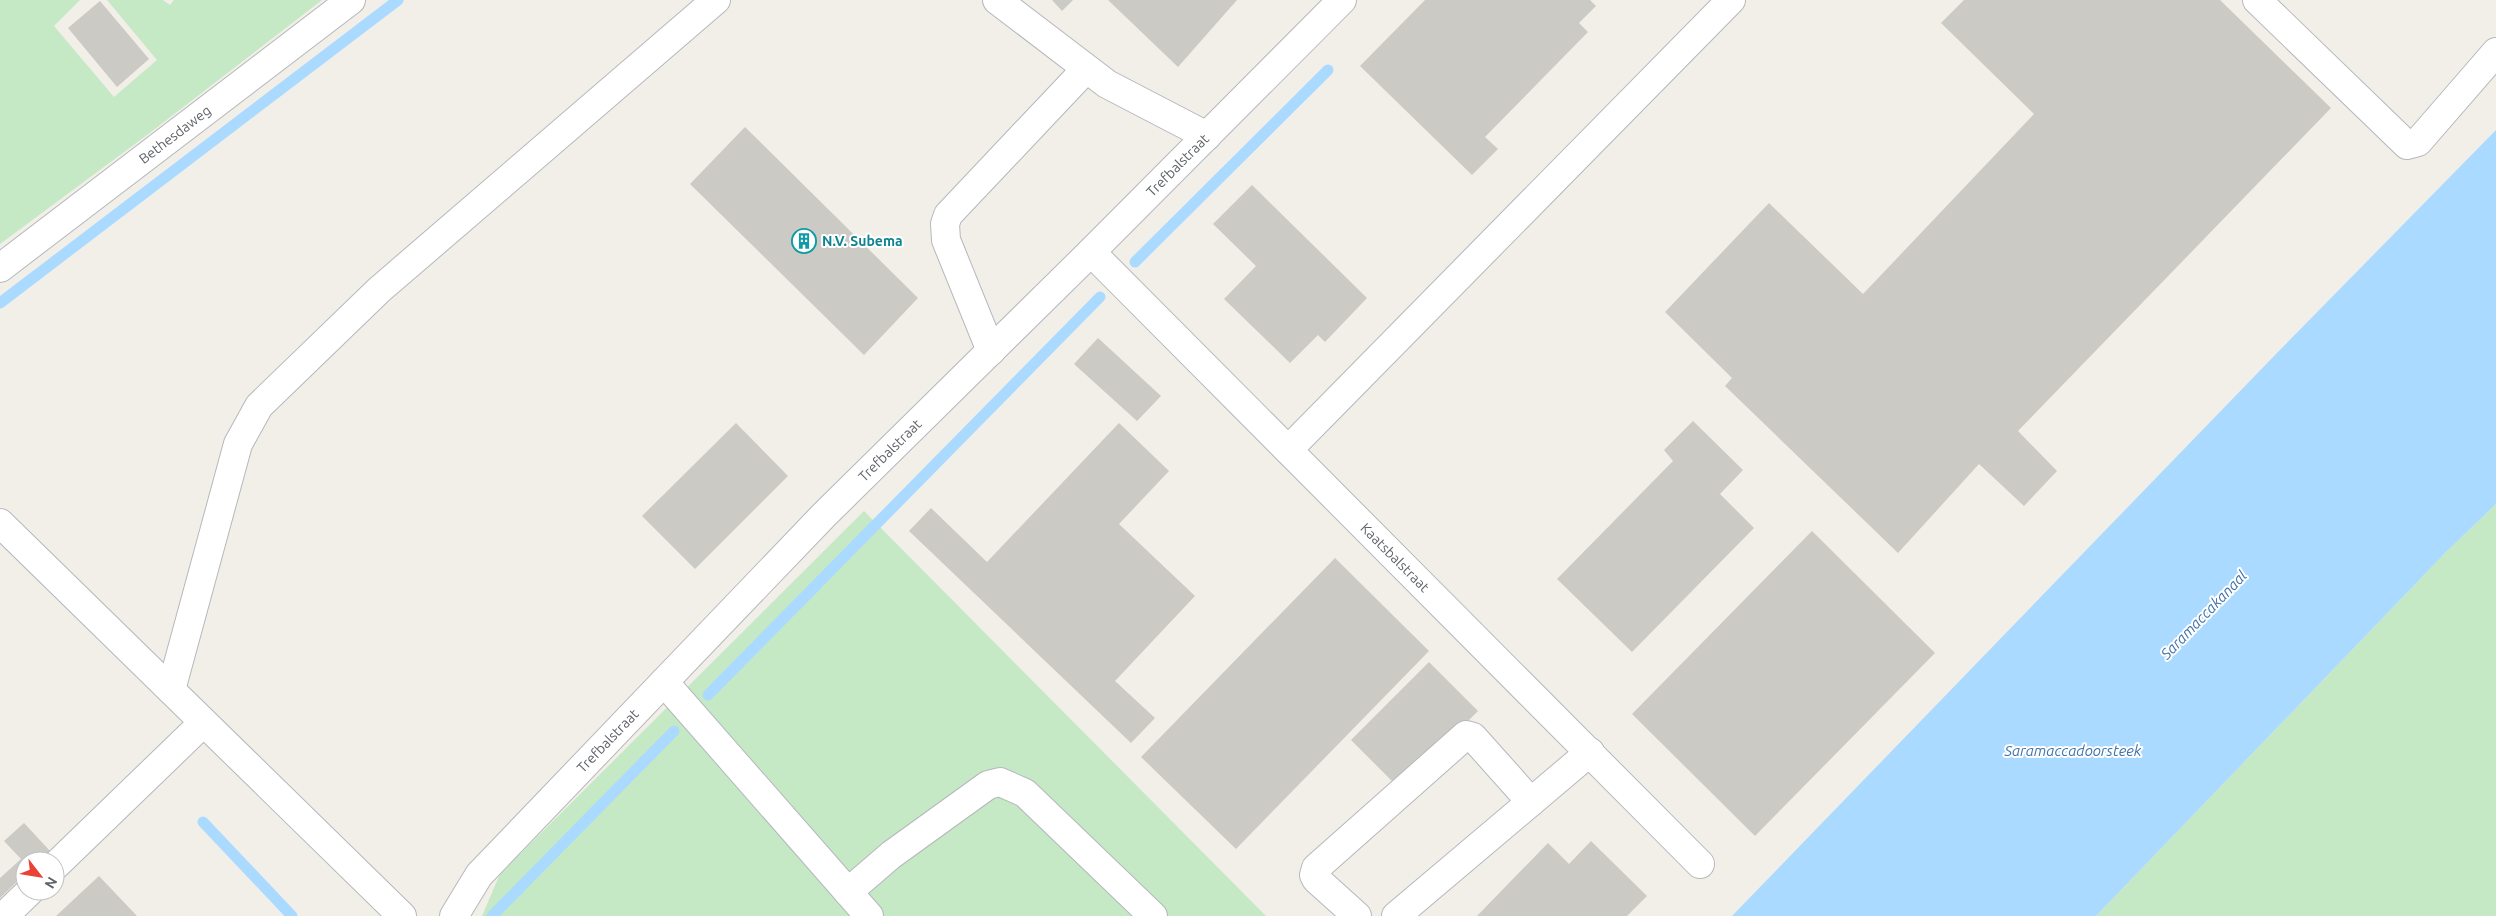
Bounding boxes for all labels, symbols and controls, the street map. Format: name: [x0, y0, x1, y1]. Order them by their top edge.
street label: Bethesdaweg: [136, 102, 214, 167]
street label: Trefbalstraat: [1143, 130, 1212, 200]
building icon: N.V. Subema: [791, 228, 817, 254]
place label: N.V. Subema: [822, 233, 903, 249]
street label: Trefbalstraat: [855, 416, 925, 485]
street label: Kaatsbalstraat: [1357, 520, 1433, 596]
water label: Saramaccakanaal: [2156, 566, 2251, 663]
street label: Trefbalstraat: [574, 705, 642, 776]
water label: Saramaccadoorsteek: [2003, 742, 2142, 759]
north arrow: [15, 851, 65, 901]
text: N: [42, 874, 61, 891]

